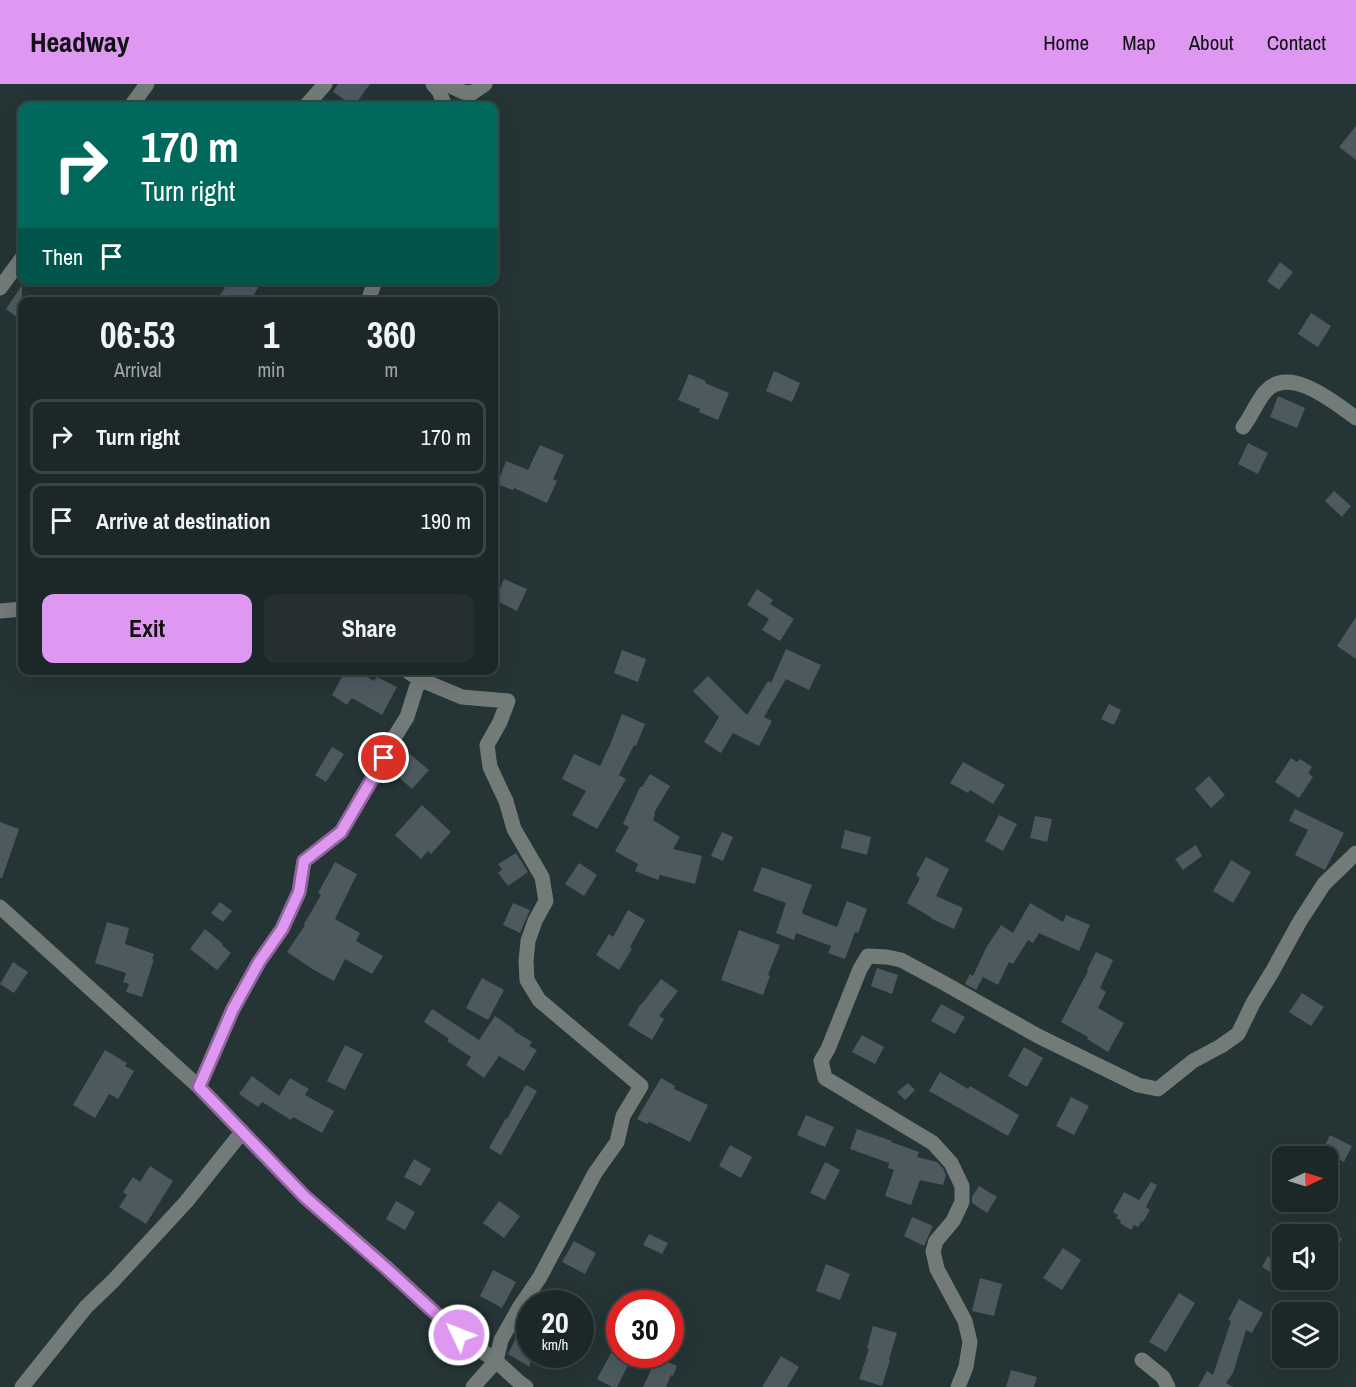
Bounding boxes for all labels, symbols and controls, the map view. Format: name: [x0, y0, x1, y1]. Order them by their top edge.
text: Headway: [30, 23, 130, 61]
text: Home: [1043, 28, 1089, 57]
text: Map: [1122, 28, 1156, 57]
text: About: [1189, 28, 1234, 57]
text: Contact: [1267, 28, 1326, 57]
text: 170 m: [141, 119, 239, 175]
icon: right: [42, 126, 120, 204]
text: Turn right: [141, 173, 235, 209]
icon: arrive: [95, 240, 128, 273]
text: Then: [42, 242, 83, 272]
text: 06:53: [100, 311, 175, 359]
text: 1: [263, 311, 279, 359]
text: 360: [367, 311, 416, 359]
text: Arrival: [114, 356, 161, 383]
text: min: [257, 356, 285, 383]
text: m: [385, 356, 398, 383]
icon: right: [45, 420, 78, 453]
text: Turn right: [96, 422, 180, 452]
text: 170 m: [421, 422, 471, 452]
icon: arrive: [45, 504, 78, 537]
text: Arrive at destination: [96, 506, 270, 536]
text: 190 m: [421, 506, 471, 536]
button: Exit: [42, 594, 252, 663]
button: Share: [264, 594, 474, 663]
pin: [358, 732, 409, 783]
icon: arrive: [367, 741, 400, 774]
north arrow: [1272, 1146, 1338, 1212]
map controls: [1272, 1146, 1338, 1368]
button: sound: [1272, 1224, 1338, 1290]
speed limit sign: 30: [606, 1290, 684, 1368]
text: 20: [541, 1302, 569, 1342]
button: layers: [1272, 1302, 1338, 1368]
position arrow: [427, 1303, 491, 1367]
text: km/h: [542, 1334, 568, 1355]

